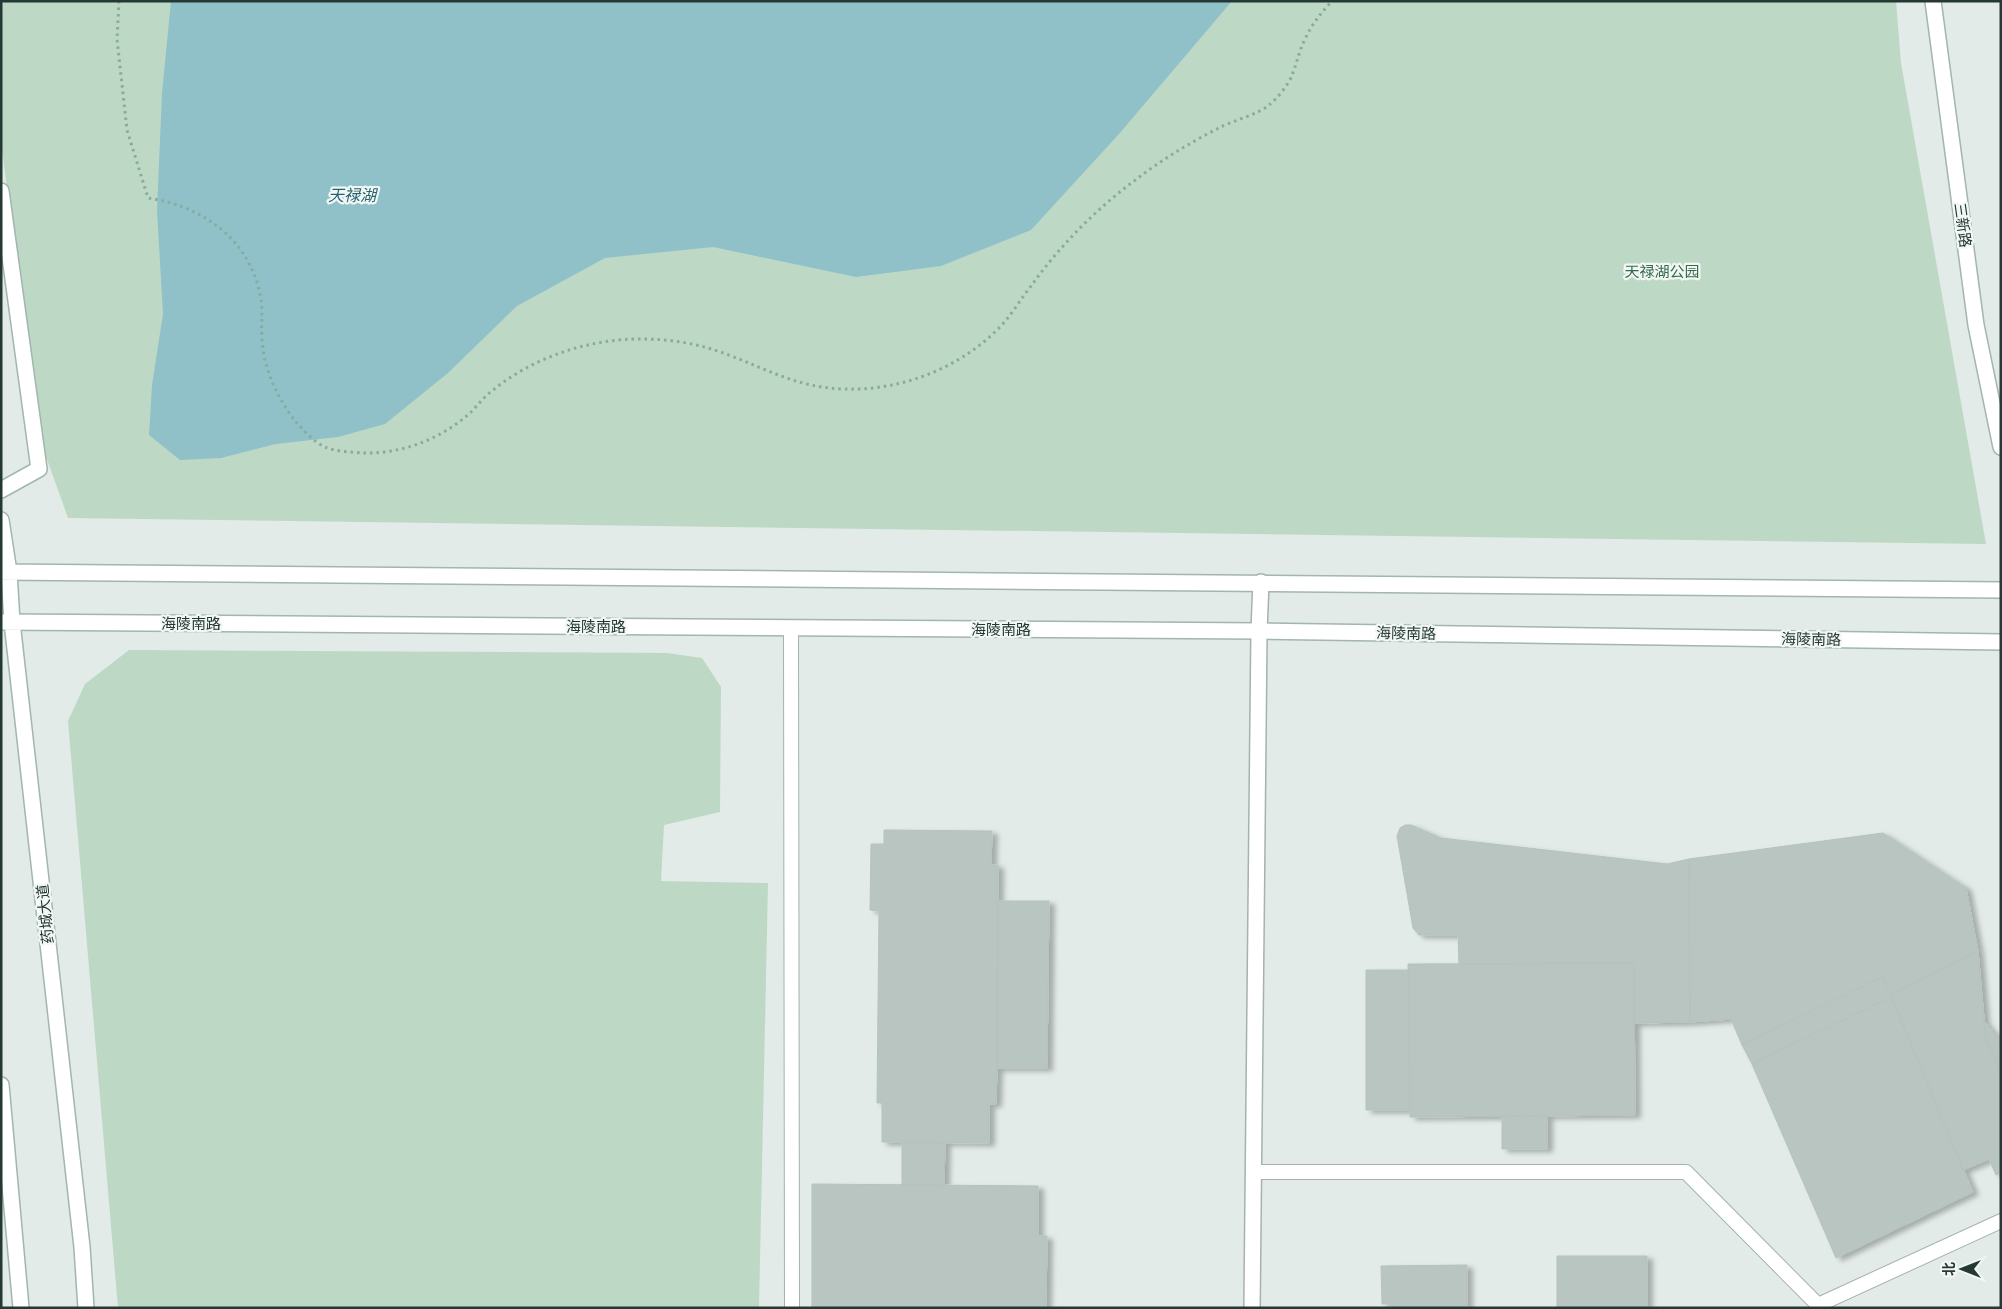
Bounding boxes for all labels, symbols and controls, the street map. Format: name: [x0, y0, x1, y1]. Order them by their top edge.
water label: 天禄湖: [328, 186, 379, 204]
street label: 三新路: [1951, 202, 1975, 248]
park label: 天禄湖公园: [1624, 263, 1700, 280]
street label: 海陵南路: [161, 615, 221, 632]
street label: 海陵南路: [566, 618, 626, 635]
street label: 海陵南路: [971, 621, 1031, 638]
street label: 海陵南路: [1376, 624, 1436, 642]
street label: 海陵南路: [1781, 630, 1841, 648]
street label: 药城大道: [33, 883, 57, 945]
north arrow: [1937, 1244, 1987, 1294]
text: 北: [1941, 1262, 1957, 1276]

